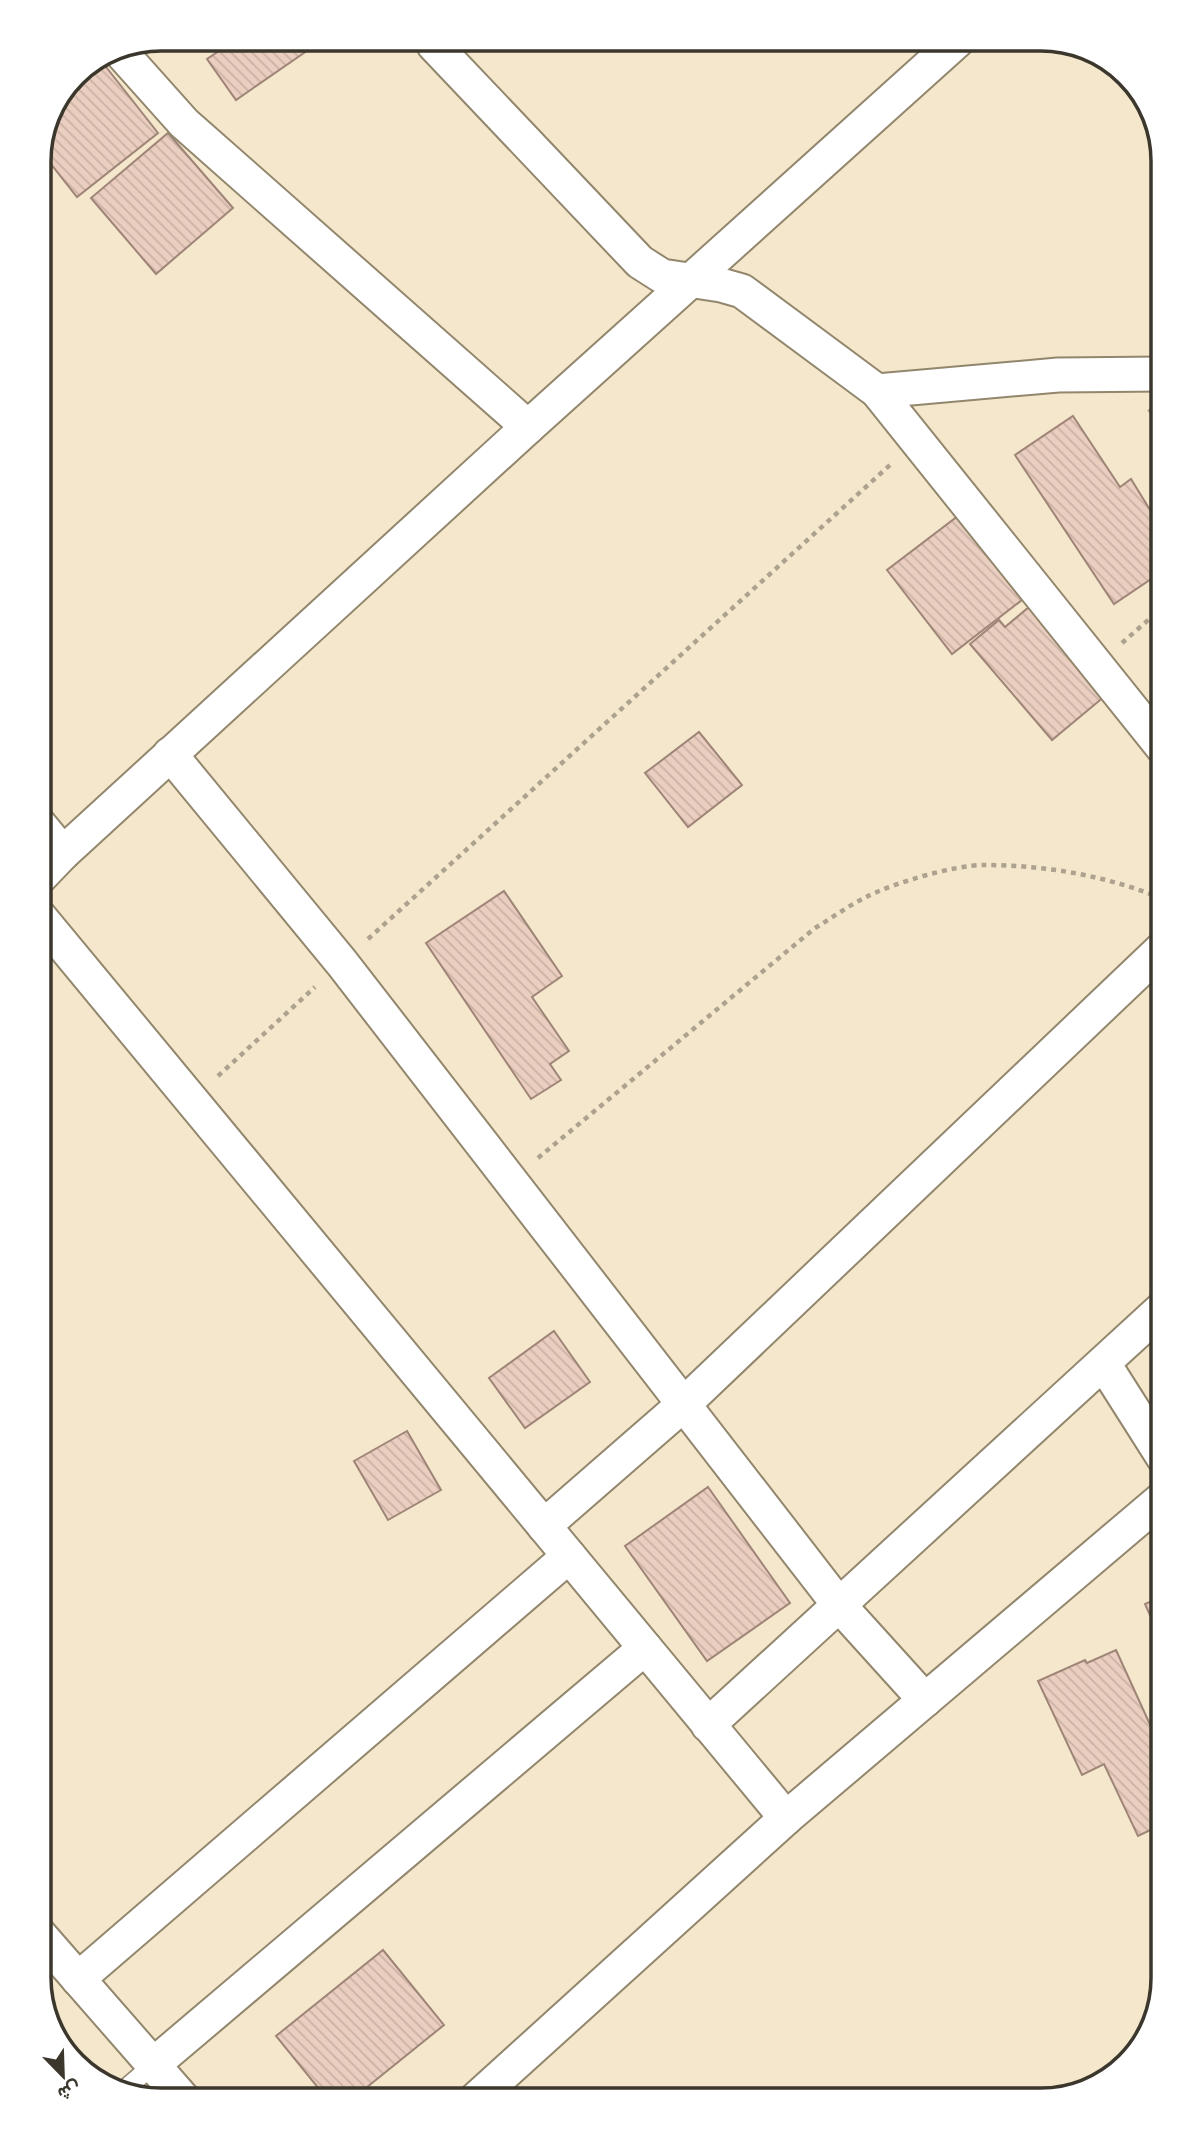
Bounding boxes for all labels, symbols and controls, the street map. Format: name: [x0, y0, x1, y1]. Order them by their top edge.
north arrow: [28, 2041, 98, 2111]
text: ش: [54, 2076, 84, 2106]

